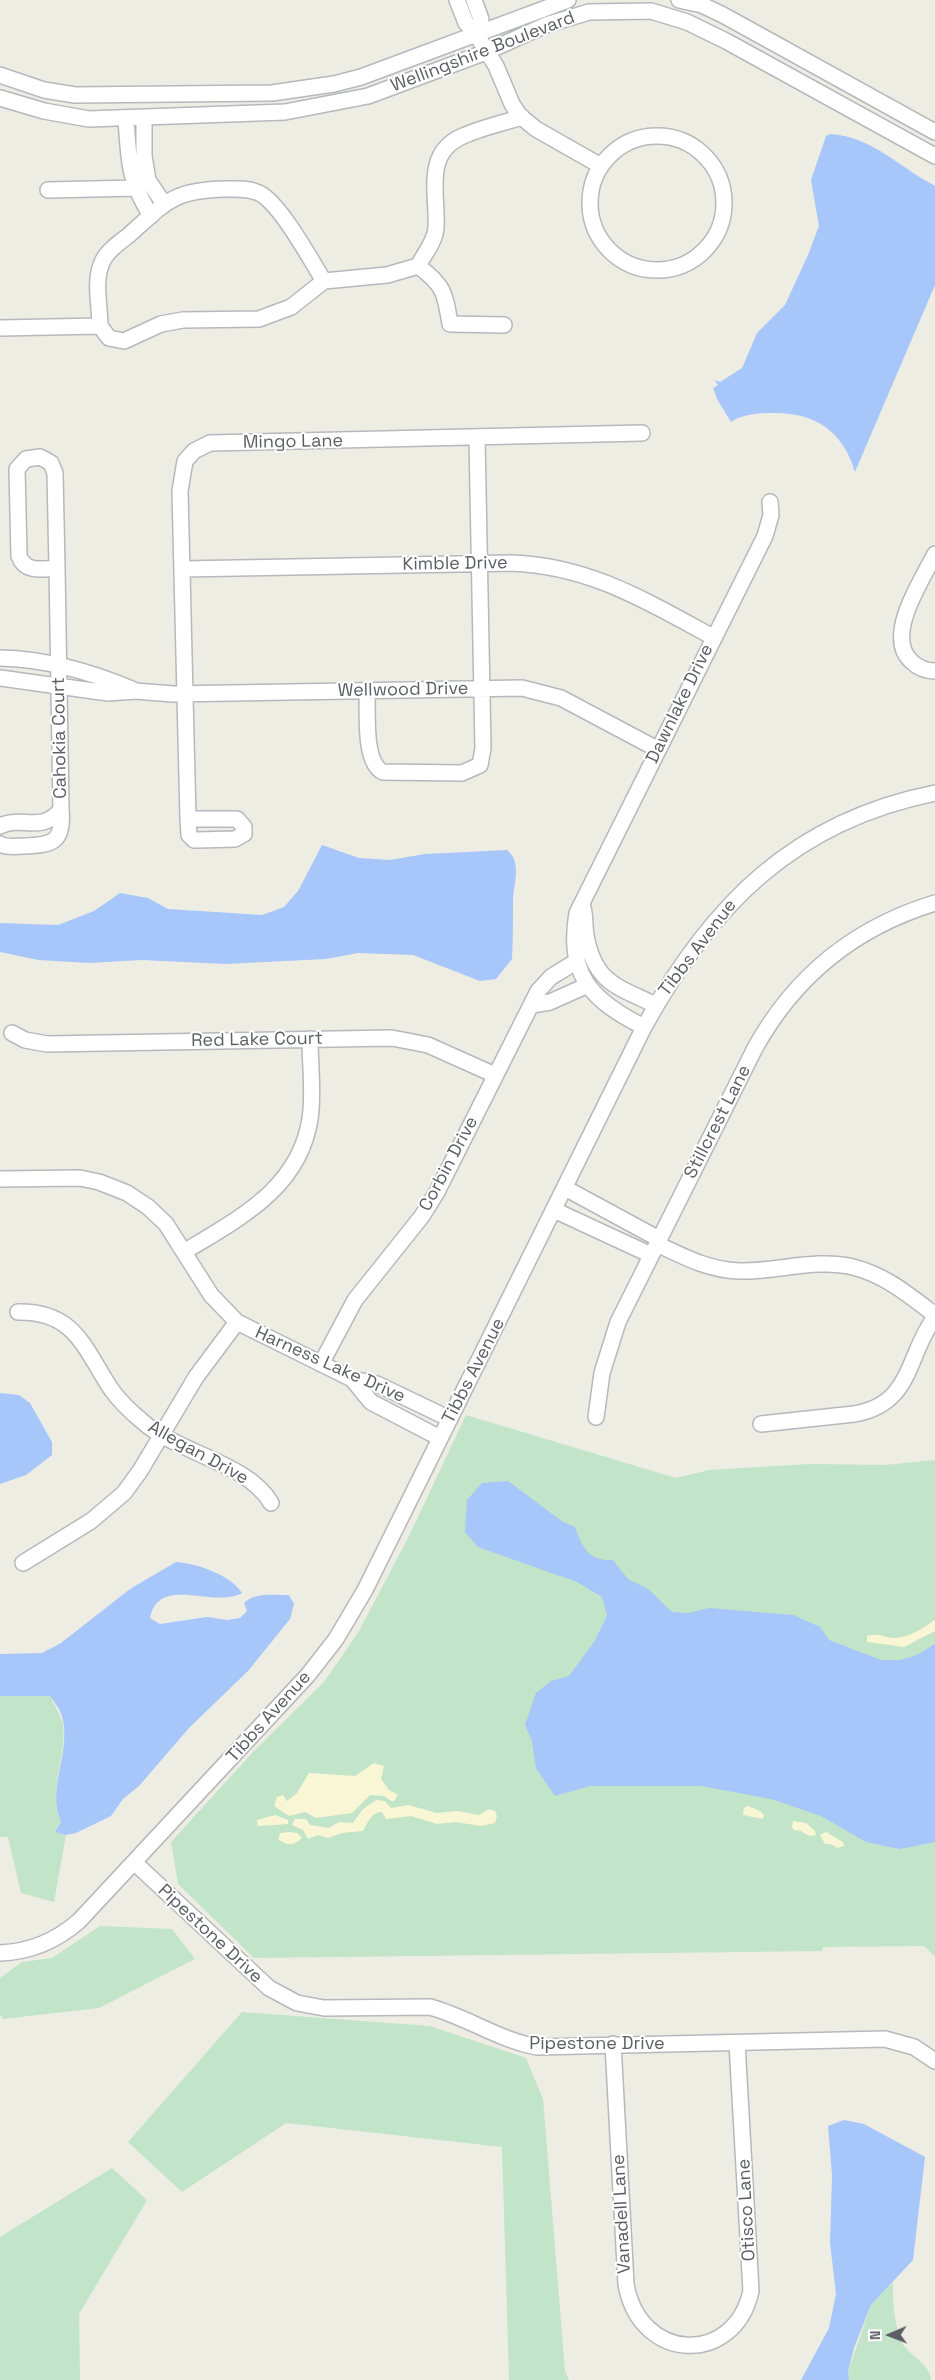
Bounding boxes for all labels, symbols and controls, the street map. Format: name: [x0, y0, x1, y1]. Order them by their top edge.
street label: Wellingshire Boulevard: [388, 7, 578, 97]
street label: Mingo Lane: [243, 430, 343, 454]
street label: Kimble Drive: [402, 552, 508, 576]
street label: Dawnlake Drive: [642, 641, 718, 767]
street label: Cahokia Court: [48, 677, 72, 799]
street label: Wellwood Drive: [337, 678, 469, 702]
street label: Tibbs Avenue: [655, 895, 741, 1001]
street label: Red Lake Court: [191, 1028, 323, 1052]
street label: Stillcrest Lane: [680, 1062, 756, 1182]
street label: Corbin Drive: [415, 1113, 483, 1215]
street label: Tibbs Avenue: [438, 1315, 510, 1427]
street label: Harness Lake Drive: [252, 1322, 408, 1408]
street label: Allegan Drive: [144, 1417, 252, 1489]
street label: Tibbs Avenue: [222, 1667, 316, 1767]
street label: Pipestone Drive: [153, 1880, 267, 1988]
street label: Pipestone Drive: [529, 2033, 665, 2055]
street label: Vanadell Lane: [608, 2154, 636, 2274]
street label: Otisco Lane: [734, 2158, 760, 2262]
north arrow: [865, 2310, 915, 2360]
text: N: [866, 2330, 884, 2340]

